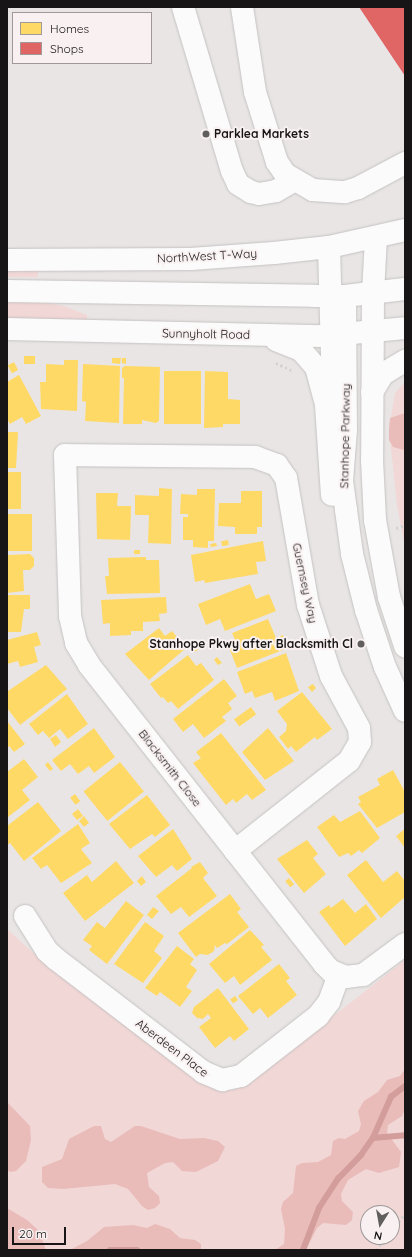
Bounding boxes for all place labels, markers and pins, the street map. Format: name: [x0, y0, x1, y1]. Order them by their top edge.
place label: Parklea Markets: [214, 127, 309, 141]
marker: Parklea Markets: [201, 129, 211, 139]
place label: Stanhope Pkwy after Blacksmith Cl: [149, 637, 353, 651]
marker: Stanhope Pkwy after Blacksmith Cl: [356, 639, 366, 649]

